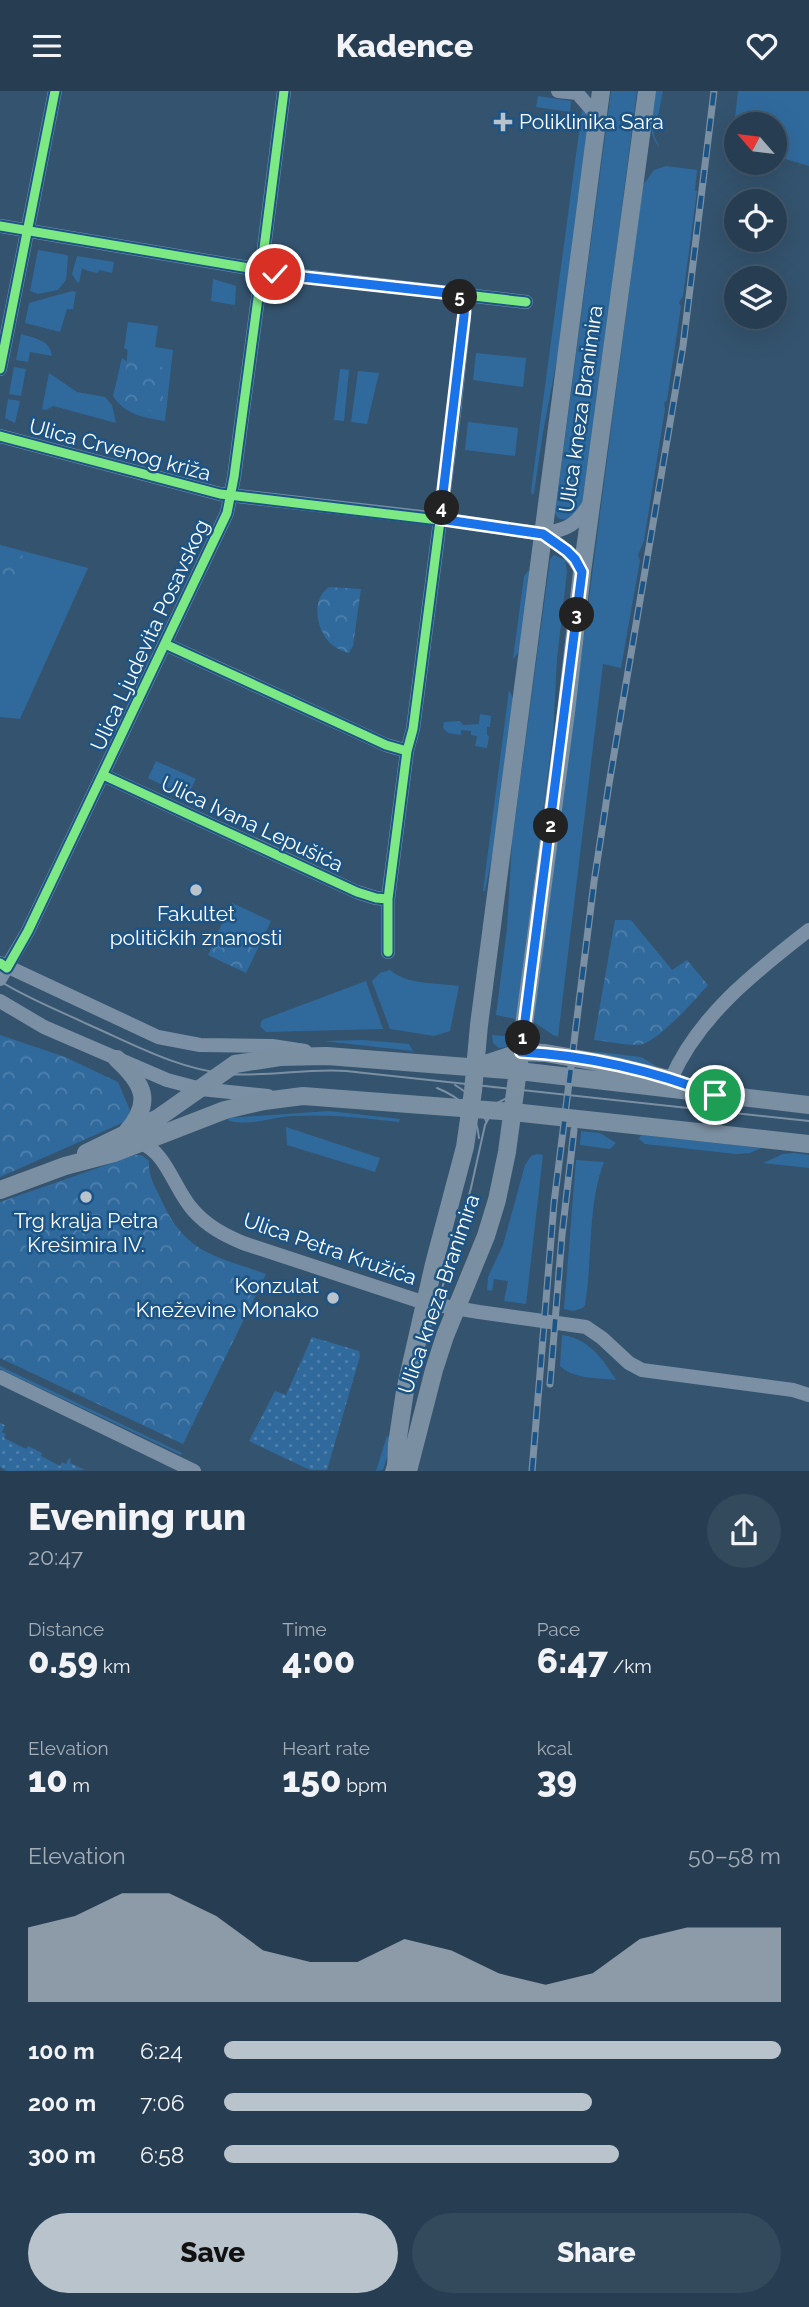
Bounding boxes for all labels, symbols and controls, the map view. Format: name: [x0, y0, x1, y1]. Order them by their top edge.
icon: menu: [28, 27, 66, 65]
text: Kadence: [336, 27, 473, 64]
icon: heart: [743, 27, 781, 65]
place label: Poliklinika Sara: [519, 109, 664, 134]
marker: Poliklinika Sara: [493, 112, 513, 132]
north arrow: [724, 112, 788, 175]
map controls: [724, 112, 787, 329]
button: locate: [724, 189, 787, 252]
pin: [245, 244, 305, 304]
icon: check: [256, 255, 294, 293]
button: layers: [724, 266, 787, 329]
pin: 5: [442, 279, 477, 315]
text: 5: [454, 285, 465, 307]
street label: Ulica kneza Branimira: [554, 304, 607, 514]
street label: Ulica Crvenog križa: [26, 413, 214, 486]
pin: 4: [424, 491, 460, 525]
text: 4: [436, 496, 447, 518]
street label: Ulica Ljudevita Posavskog: [85, 515, 214, 754]
pin: 3: [560, 597, 594, 633]
text: 3: [571, 603, 582, 625]
street label: Ulica Ivana Lepušića: [157, 770, 347, 877]
pin: 2: [534, 809, 568, 843]
text: 2: [545, 814, 556, 836]
marker: Fakultet političkih znanosti: [188, 882, 204, 898]
place label: Fakultet političkih znanosti: [110, 901, 282, 950]
pin: 1: [505, 1021, 540, 1055]
text: 1: [518, 1026, 527, 1048]
pin: [685, 1065, 745, 1125]
icon: arrive: [696, 1076, 734, 1114]
marker: Trg kralja Petra Krešimira IV.: [78, 1189, 94, 1205]
street label: Ulica kneza Branimira: [393, 1191, 484, 1397]
street label: Ulica Petra Kružića: [240, 1207, 420, 1290]
place label: Trg kralja Petra Krešimira IV.: [14, 1208, 158, 1257]
place label: Konzulat Kneževine Monako: [136, 1273, 319, 1322]
marker: Konzulat Kneževine Monako: [325, 1290, 341, 1306]
text: Evening run: [28, 1494, 246, 1539]
button: share: [707, 1494, 781, 1568]
text: 20:47: [28, 1543, 83, 1570]
text: Distance: [28, 1618, 104, 1640]
text: Time: [282, 1618, 327, 1640]
text: Pace: [537, 1618, 580, 1640]
text: 0.59: [28, 1640, 98, 1681]
text: 4:00: [282, 1640, 355, 1681]
text: 6:47: [537, 1640, 608, 1681]
text: km: [98, 1655, 130, 1677]
text: /km: [608, 1655, 652, 1677]
text: Elevation: [28, 1737, 109, 1759]
text: Heart rate: [282, 1737, 370, 1759]
text: kcal: [537, 1737, 572, 1759]
text: 10: [28, 1759, 68, 1800]
text: 150: [282, 1759, 341, 1800]
text: 39: [537, 1759, 577, 1800]
text: m: [68, 1774, 90, 1796]
text: bpm: [341, 1774, 387, 1796]
text: Elevation: [28, 1842, 126, 1869]
text: 50–58 m: [688, 1842, 781, 1869]
text: 100 m: [28, 2037, 95, 2064]
text: 6:24: [140, 2037, 183, 2064]
text: 200 m: [28, 2089, 96, 2116]
text: 7:06: [140, 2089, 185, 2116]
text: 300 m: [28, 2141, 96, 2168]
text: 6:58: [140, 2141, 184, 2168]
button: Save: [28, 2213, 398, 2293]
button: Share: [412, 2213, 781, 2293]

